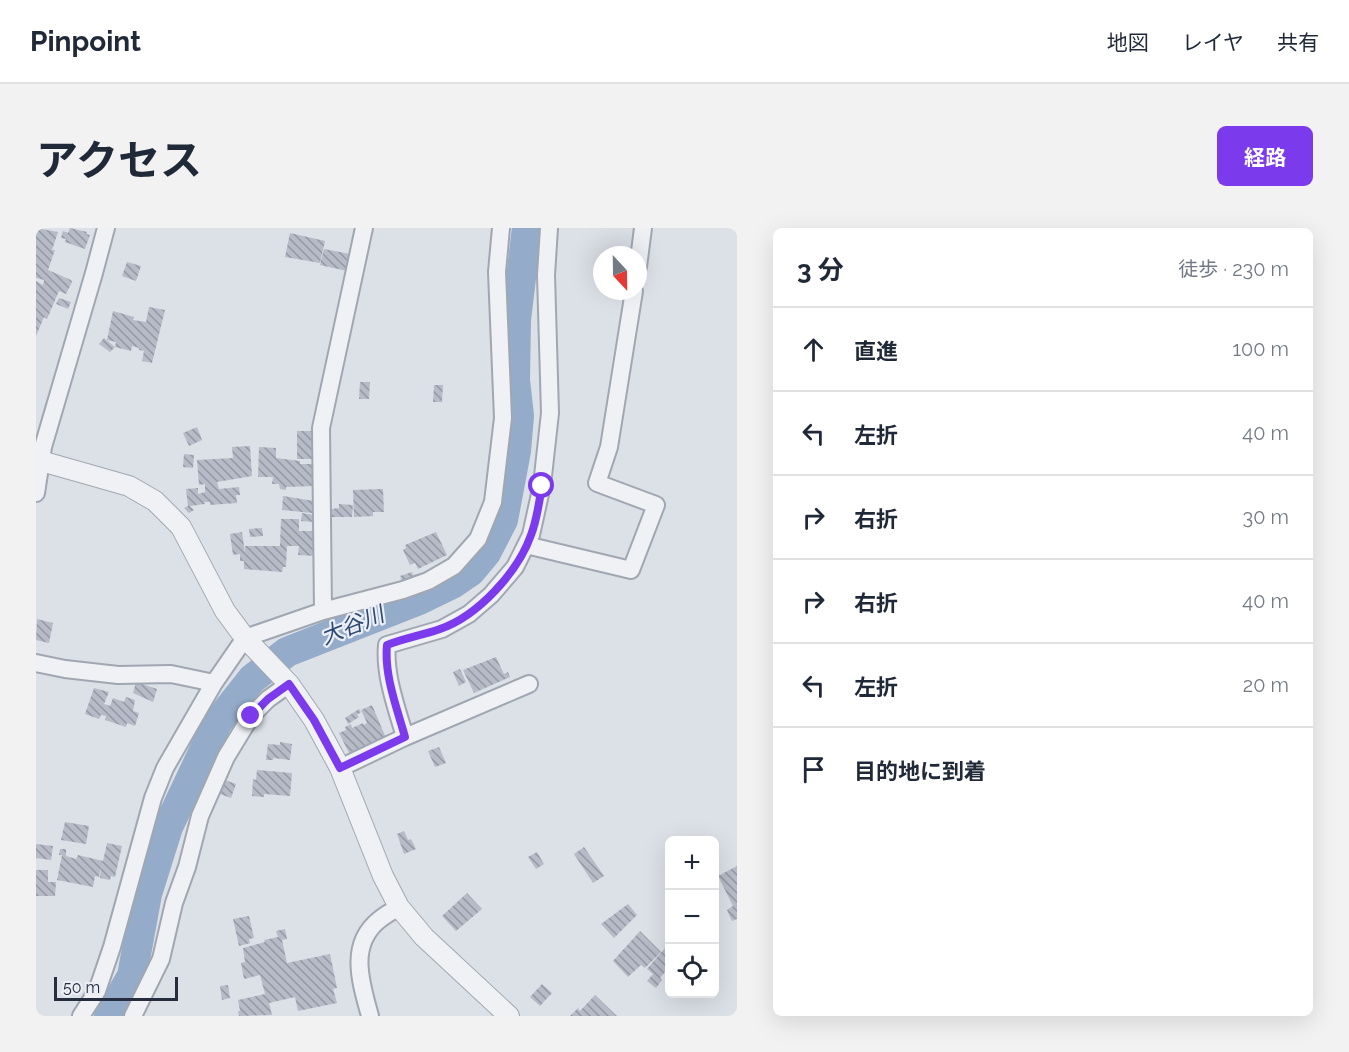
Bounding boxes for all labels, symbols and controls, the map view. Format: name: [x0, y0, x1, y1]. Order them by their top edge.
text: Pinpoint: [30, 25, 141, 58]
text: 地図: [1107, 30, 1149, 55]
text: レイヤ: [1182, 30, 1244, 55]
text: 共有: [1277, 30, 1319, 55]
button: 経路: [1217, 126, 1313, 186]
text: アクセス: [36, 136, 202, 185]
north arrow: [593, 246, 647, 300]
text: 3 分: [797, 255, 844, 285]
text: 徒歩 · 230 m: [1178, 257, 1289, 281]
icon: ahead: [797, 333, 830, 366]
text: 100 m: [1232, 337, 1289, 361]
text: 直進: [854, 338, 898, 364]
icon: left: [797, 417, 830, 450]
text: 40 m: [1242, 421, 1289, 445]
text: 左折: [854, 422, 898, 448]
route start: [528, 472, 554, 498]
icon: right: [797, 501, 830, 534]
text: 30 m: [1243, 505, 1289, 529]
text: 右折: [854, 506, 898, 532]
icon: right: [797, 585, 830, 618]
text: 40 m: [1242, 589, 1289, 613]
text: 右折: [854, 590, 898, 616]
water label: 大谷川: [317, 600, 389, 649]
icon: left: [797, 669, 830, 702]
text: 20 m: [1243, 673, 1289, 697]
text: 左折: [854, 674, 898, 700]
route end: [237, 702, 263, 728]
icon: arrive: [797, 753, 830, 786]
text: 目的地に到着: [854, 758, 986, 784]
map controls: [665, 836, 719, 998]
button: +: [665, 836, 719, 890]
button: −: [665, 890, 719, 944]
button: locate: [665, 944, 719, 998]
scale bar: [54, 974, 178, 1002]
text: 50 m: [63, 978, 100, 997]

